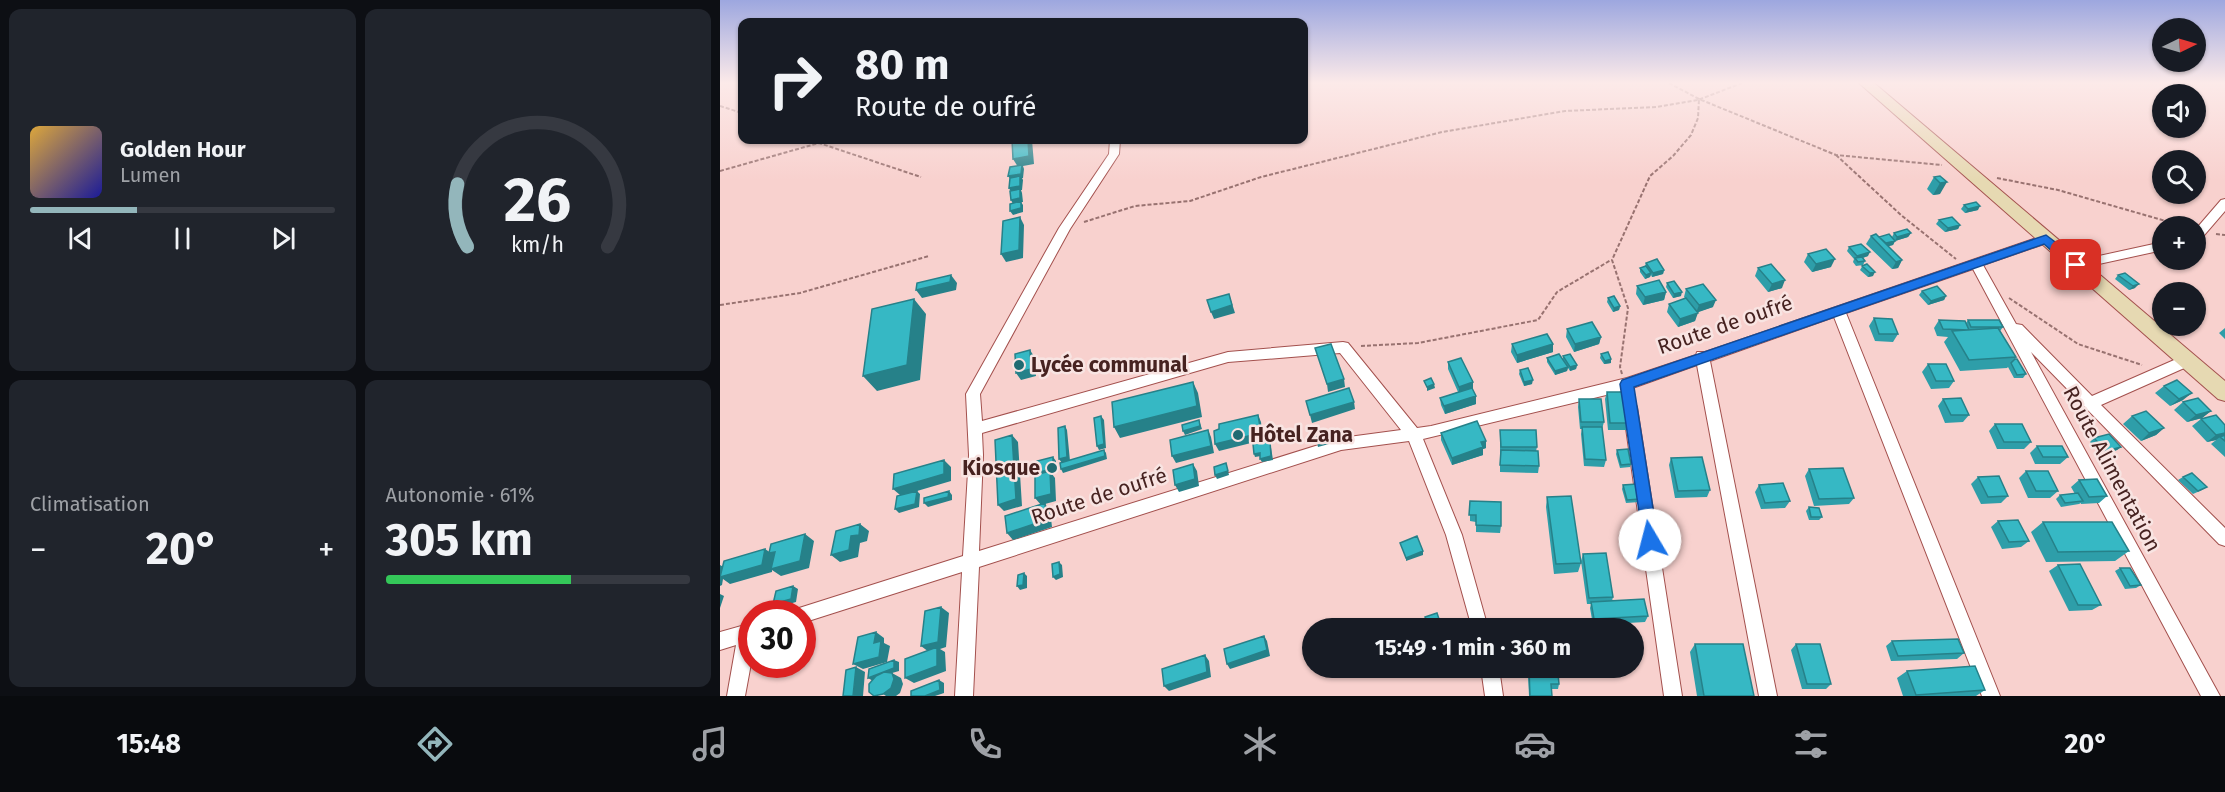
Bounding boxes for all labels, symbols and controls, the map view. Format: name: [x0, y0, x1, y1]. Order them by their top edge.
north arrow: [2152, 18, 2206, 72]
map controls: [2152, 18, 2206, 336]
text: 80 m: [855, 40, 949, 90]
icon: right: [756, 42, 834, 120]
button: sound: [2152, 84, 2206, 138]
text: Route de oufré: [855, 91, 1037, 123]
text: Golden Hour: [120, 136, 246, 163]
button: search: [2152, 150, 2206, 204]
text: Lumen: [120, 163, 181, 187]
text: 26: [504, 163, 571, 238]
button: +: [2152, 216, 2206, 270]
icon: previous: [64, 222, 97, 255]
icon: pause: [166, 222, 199, 255]
icon: next: [267, 222, 300, 255]
text: km/h: [511, 233, 564, 259]
pin: [2050, 239, 2101, 290]
icon: arrive: [2059, 248, 2092, 281]
button: −: [2152, 282, 2206, 336]
street label: Route de oufré: [1654, 290, 1796, 360]
place label: Lycée communal: [1031, 352, 1189, 378]
marker: Lycée communal: [1012, 358, 1026, 372]
street label: Route Alimentation: [2057, 382, 2167, 556]
place label: Hôtel Zana: [1250, 422, 1353, 448]
marker: Hôtel Zana: [1231, 428, 1245, 442]
place label: Kiosque: [962, 455, 1040, 481]
marker: Kiosque: [1045, 461, 1059, 475]
street label: Route de oufré: [1028, 462, 1170, 530]
text: Autonomie · 61%: [386, 483, 535, 507]
text: Climatisation: [30, 492, 150, 516]
position arrow: [1618, 508, 1682, 572]
text: 305 km: [386, 513, 533, 567]
text: 20°: [146, 522, 219, 576]
text: −: [30, 530, 47, 570]
text: +: [318, 530, 334, 570]
speed limit sign: 30: [738, 600, 816, 678]
text: 15:49 · 1 min · 360 m: [1375, 634, 1571, 661]
icon: directions: [414, 723, 456, 765]
icon: music: [689, 723, 731, 765]
icon: phone: [964, 723, 1006, 765]
icon: climate: [1239, 723, 1281, 765]
icon: car: [1514, 723, 1556, 765]
icon: filters: [1790, 723, 1832, 765]
text: 15:48: [117, 728, 181, 760]
text: 20°: [2065, 728, 2108, 760]

